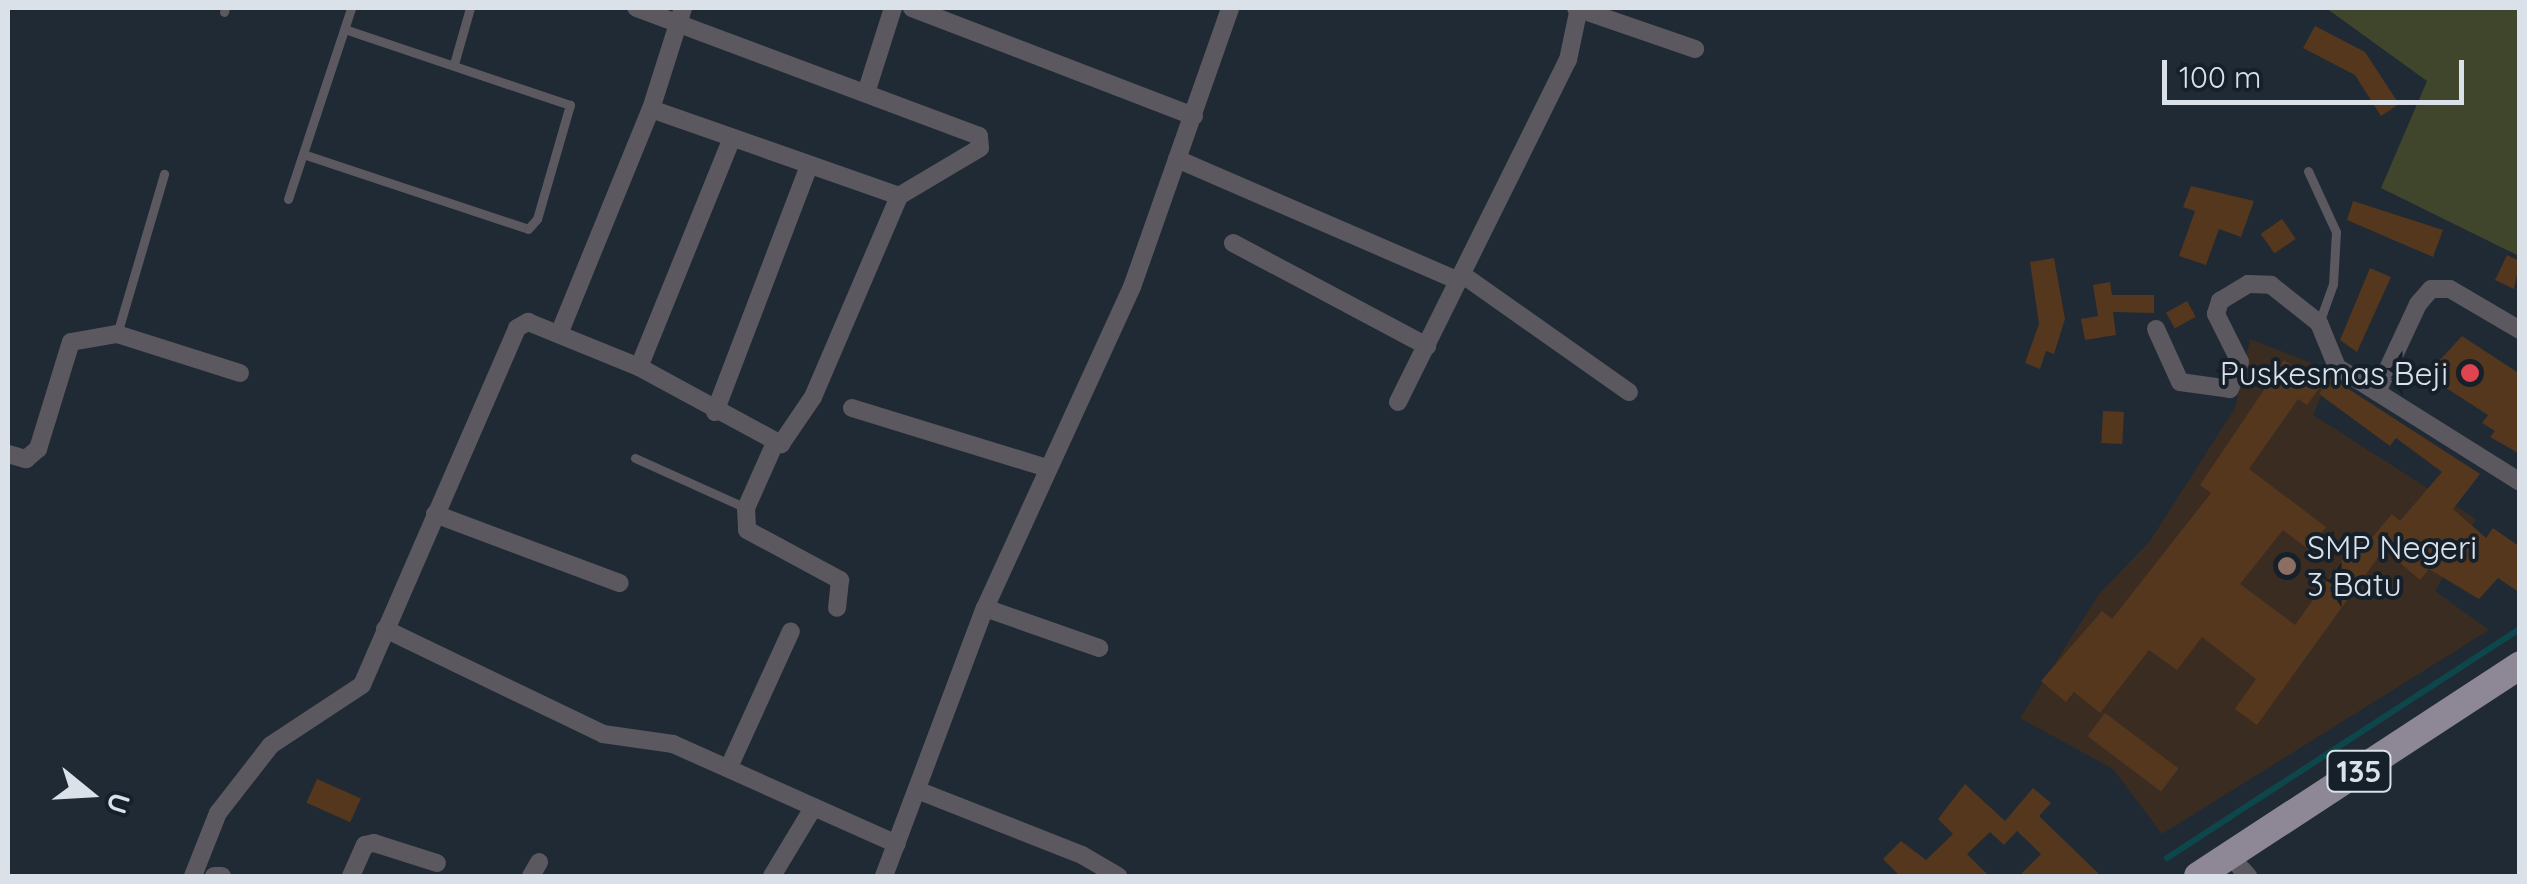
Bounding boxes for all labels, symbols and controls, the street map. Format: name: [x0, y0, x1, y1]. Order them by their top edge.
scale bar: [2167, 40, 2470, 102]
text: 100 m: [2179, 58, 2261, 96]
place label: Puskesmas Beji: [2220, 354, 2448, 392]
marker: Puskesmas Beji: [2457, 360, 2483, 386]
place label: SMP Negeri 3 Batu: [2307, 529, 2477, 604]
marker: SMP Negeri 3 Batu: [2276, 555, 2298, 577]
north arrow: [40, 744, 140, 844]
road number: 135: [2324, 746, 2394, 796]
text: U: [99, 789, 139, 818]

